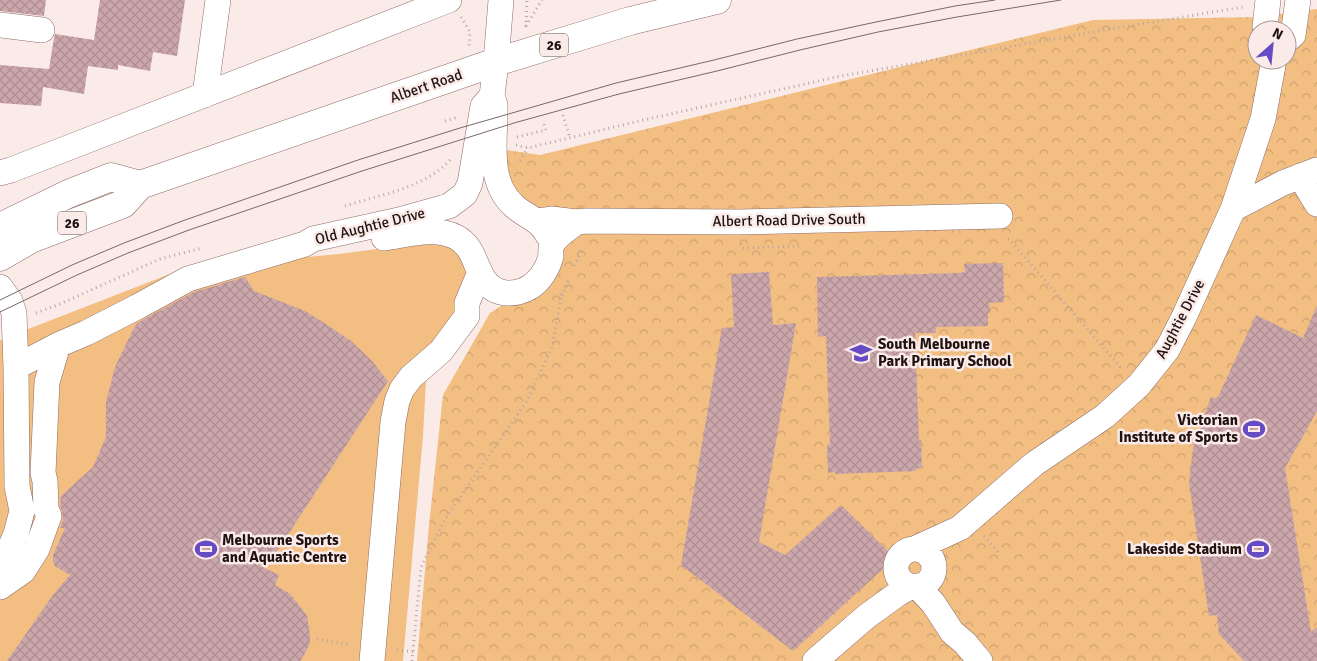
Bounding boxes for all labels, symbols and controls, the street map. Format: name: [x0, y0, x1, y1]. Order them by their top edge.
north arrow: [1247, 20, 1297, 70]
text: N: [1269, 24, 1286, 44]
road number: 26: [540, 34, 568, 56]
street label: Albert Road: [387, 65, 465, 107]
street label: Old Aughtie Drive: [313, 204, 427, 248]
street label: Albert Road Drive South: [712, 210, 866, 230]
road number: 26: [58, 212, 86, 234]
street label: Aughtie Drive: [1152, 276, 1208, 362]
place label: South Melbourne Park Primary School: [878, 335, 1012, 370]
school or university icon: South Melbourne Park Primary School: [848, 340, 874, 366]
place label: Victorian Institute of Sports: [1119, 411, 1238, 446]
sports icon: Victorian Institute of Sports: [1241, 416, 1267, 442]
place label: Melbourne Sports and Aquatic Centre: [222, 531, 347, 566]
sports icon: Melbourne Sports and Aquatic Centre: [193, 536, 219, 562]
sports icon: Lakeside Stadium: [1245, 536, 1271, 562]
place label: Lakeside Stadium: [1127, 540, 1242, 558]

